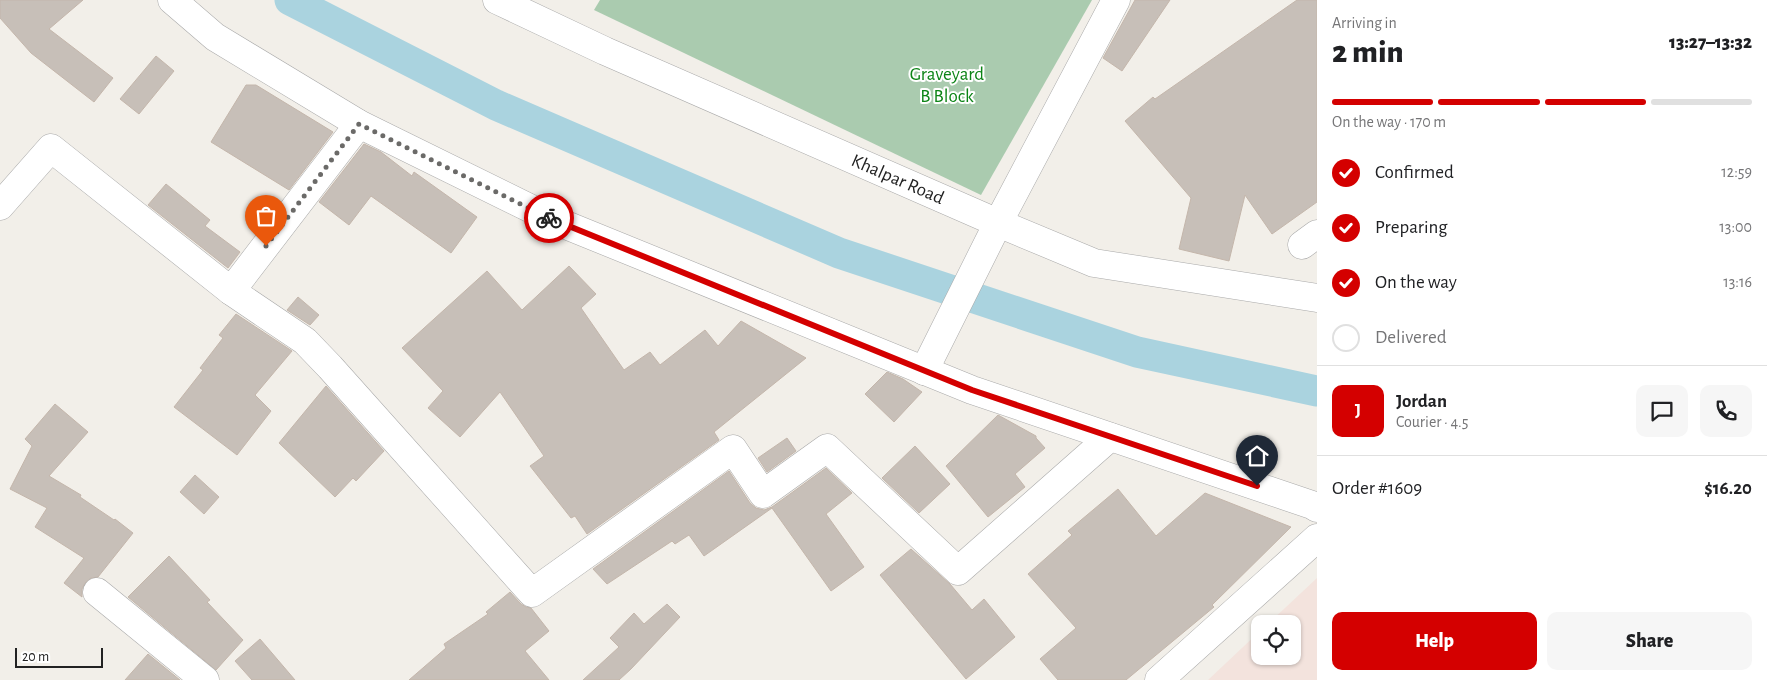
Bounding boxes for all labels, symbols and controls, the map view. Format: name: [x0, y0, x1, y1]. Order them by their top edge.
text: Arriving in: [1332, 15, 1397, 31]
text: 13:27–13:32: [1669, 33, 1752, 52]
text: 2 min: [1332, 36, 1404, 68]
park label: Graveyard B Block: [910, 65, 984, 106]
text: On the way · 170 m: [1332, 114, 1446, 130]
street label: Khalpar Road: [849, 151, 947, 208]
icon: check: [1332, 159, 1360, 187]
text: Confirmed: [1375, 163, 1454, 182]
text: 12:59: [1721, 164, 1752, 180]
courier: [524, 193, 574, 243]
pin: [245, 195, 287, 246]
icon: bag: [252, 202, 280, 230]
icon: bike: [535, 204, 563, 232]
icon: check: [1332, 214, 1360, 242]
text: Preparing: [1375, 218, 1448, 237]
text: 13:00: [1719, 219, 1752, 235]
icon: check: [1332, 269, 1360, 297]
text: On the way: [1375, 273, 1457, 292]
text: 13:16: [1723, 274, 1752, 290]
text: Delivered: [1375, 328, 1447, 347]
button: chat: [1636, 385, 1688, 437]
button: phone: [1700, 385, 1752, 437]
text: Jordan: [1396, 392, 1447, 411]
text: J: [1355, 401, 1361, 420]
text: Courier · 4.5: [1396, 414, 1468, 430]
pin: [1236, 435, 1278, 486]
icon: home: [1243, 442, 1271, 470]
text: Order #1609: [1332, 479, 1422, 498]
text: $16.20: [1704, 479, 1752, 498]
button: Help: [1332, 612, 1537, 670]
button: Share: [1547, 612, 1752, 670]
map controls: [1251, 615, 1301, 665]
button: locate: [1251, 615, 1301, 665]
scale bar: [15, 645, 102, 668]
text: 20 m: [22, 650, 49, 664]

